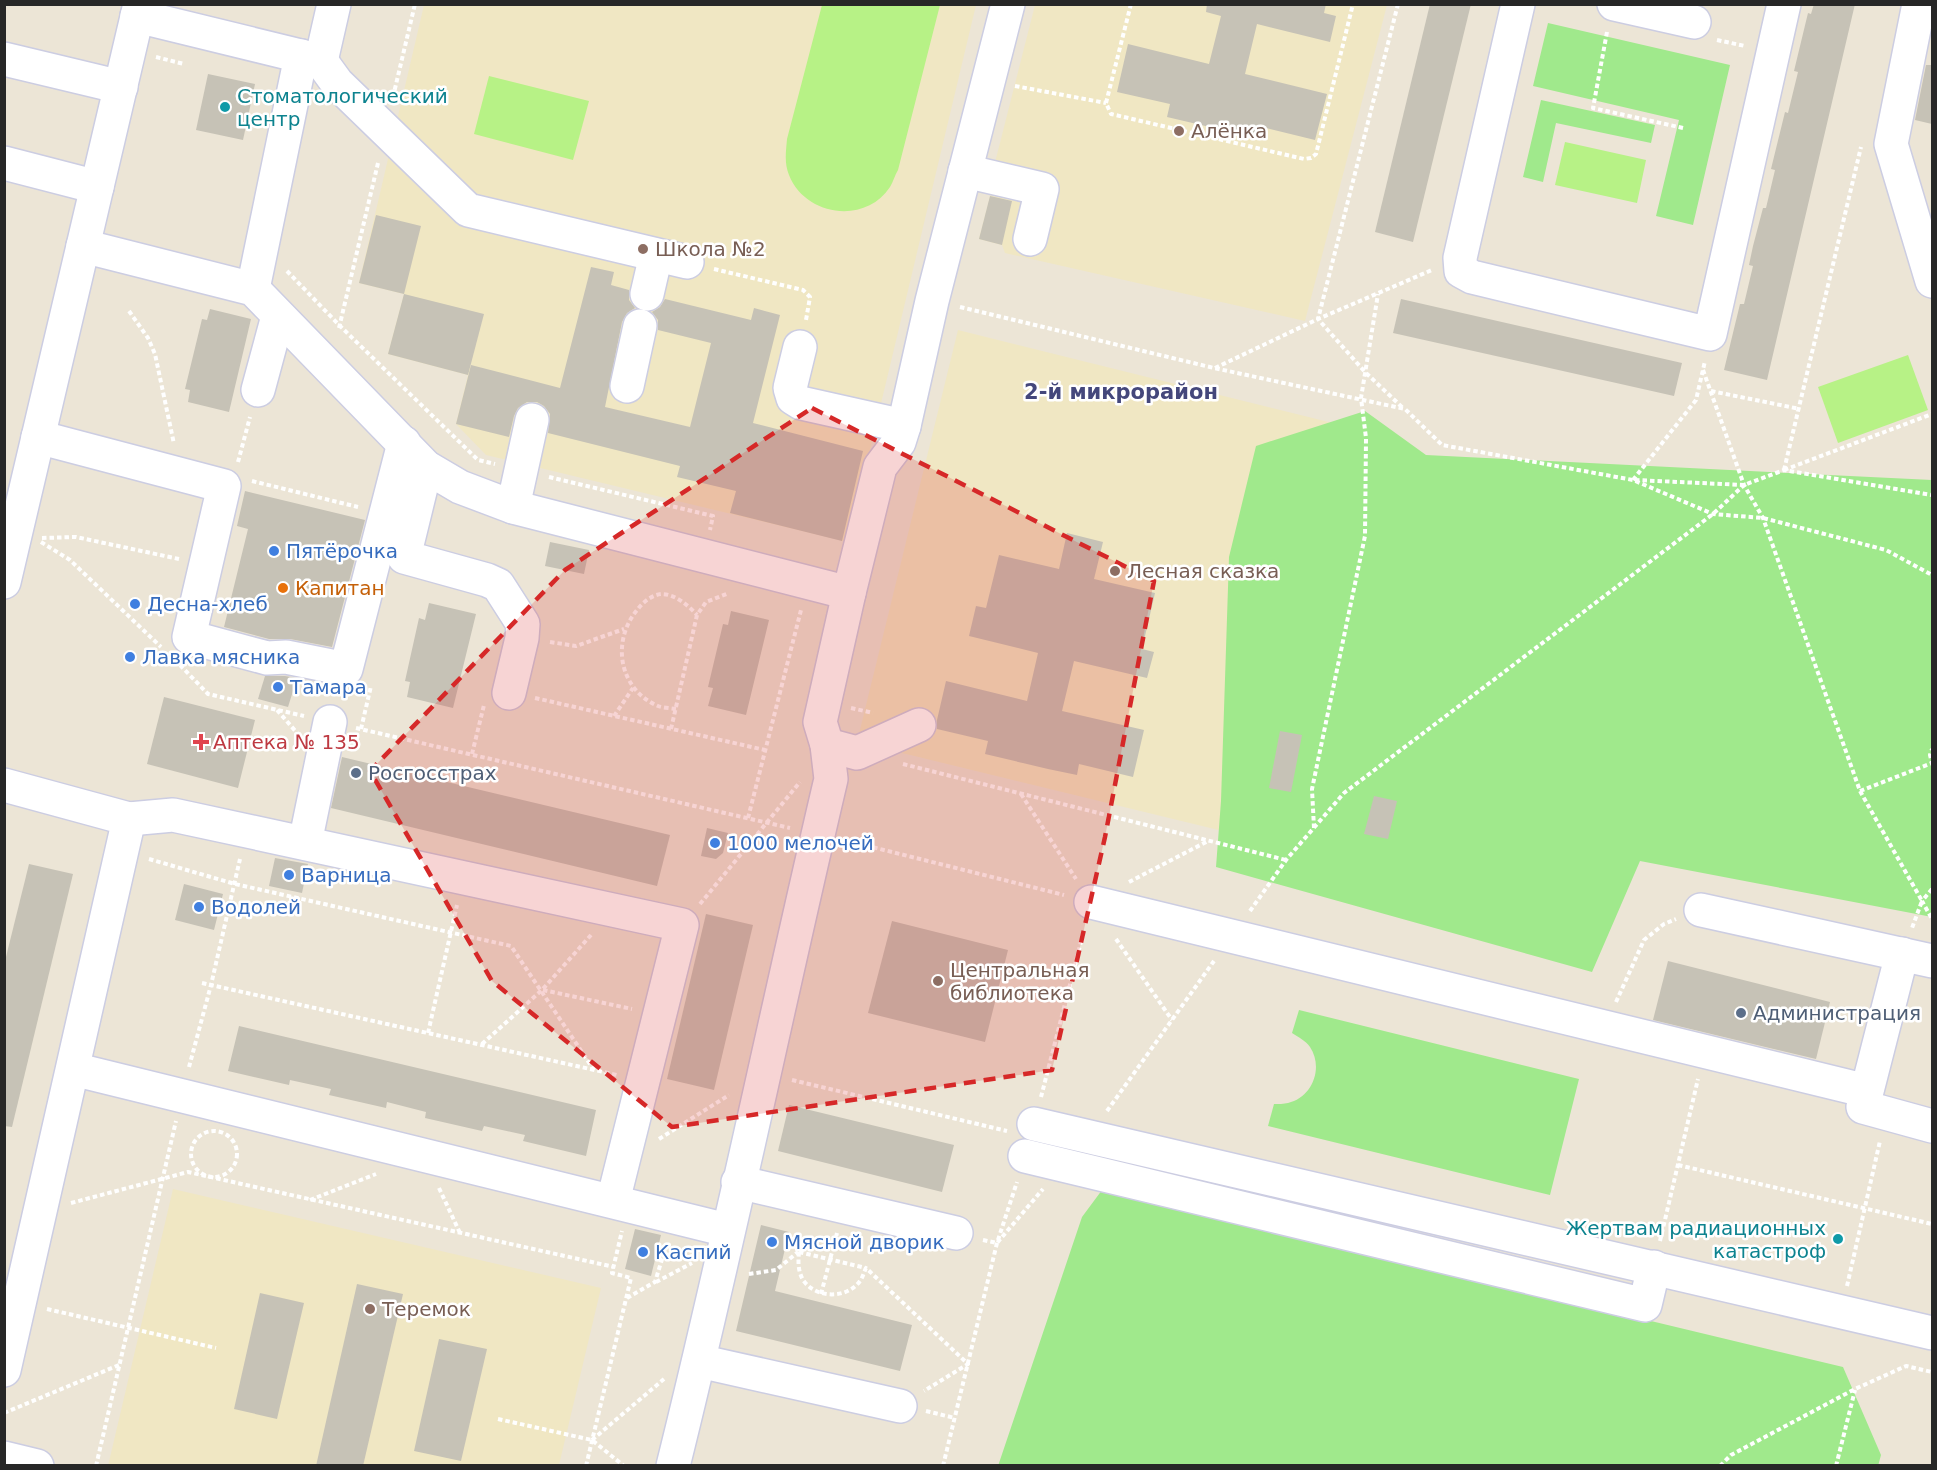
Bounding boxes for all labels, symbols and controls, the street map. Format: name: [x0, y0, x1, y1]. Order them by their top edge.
place label: Стоматологический центр: [237, 84, 448, 131]
marker: Стоматологический центр: [218, 100, 232, 114]
place label: Алёнка: [1191, 119, 1267, 143]
marker: Алёнка: [1172, 124, 1186, 138]
place label: Школа №2: [655, 237, 766, 261]
marker: Школа №2: [636, 242, 650, 256]
district label: 2-й микрорайон: [1024, 380, 1218, 404]
place label: Пятёрочка: [286, 539, 398, 563]
marker: Пятёрочка: [267, 544, 281, 558]
place label: Лесная сказка: [1127, 559, 1279, 583]
marker: Лесная сказка: [1108, 564, 1122, 578]
place label: Капитан: [295, 576, 385, 600]
marker: Капитан: [276, 581, 290, 595]
place label: Десна-хлеб: [147, 592, 268, 616]
marker: Десна-хлеб: [128, 597, 142, 611]
place label: Лавка мясника: [142, 645, 300, 669]
marker: Лавка мясника: [123, 650, 137, 664]
place label: Тамара: [289, 675, 367, 699]
marker: Тамара: [271, 680, 285, 694]
place label: Аптека № 135: [213, 730, 360, 754]
marker: Аптека № 135: [194, 735, 208, 749]
place label: Росгосстрах: [368, 761, 497, 785]
marker: Росгосстрах: [349, 766, 363, 780]
place label: 1000 мелочей: [727, 831, 874, 855]
marker: 1000 мелочей: [708, 836, 722, 850]
place label: Варница: [301, 863, 392, 887]
marker: Варница: [282, 868, 296, 882]
place label: Водолей: [211, 895, 301, 919]
marker: Водолей: [192, 900, 206, 914]
place label: Центральная библиотека: [950, 958, 1089, 1005]
marker: Центральная библиотека: [931, 974, 945, 988]
place label: Администрация: [1753, 1001, 1921, 1025]
marker: Администрация: [1734, 1006, 1748, 1020]
place label: Жертвам радиационных катастроф: [1566, 1216, 1826, 1263]
place label: Мясной дворик: [784, 1230, 945, 1254]
marker: Жертвам радиационных катастроф: [1831, 1232, 1845, 1246]
marker: Мясной дворик: [765, 1235, 779, 1249]
place label: Каспий: [655, 1240, 732, 1264]
marker: Каспий: [636, 1245, 650, 1259]
place label: Теремок: [381, 1297, 471, 1321]
marker: Теремок: [363, 1302, 377, 1316]

